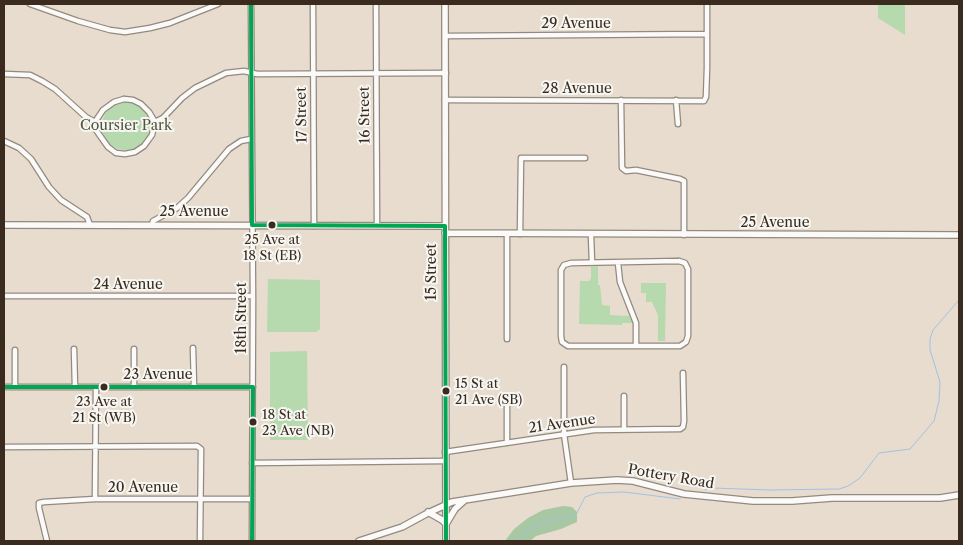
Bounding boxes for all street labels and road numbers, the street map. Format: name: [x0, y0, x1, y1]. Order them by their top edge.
street label: 29 Avenue: [541, 16, 611, 32]
street label: 28 Avenue: [542, 81, 612, 97]
street label: 16 Street: [356, 86, 374, 144]
street label: 17 Street: [293, 87, 311, 143]
street label: 25 Avenue: [159, 204, 229, 220]
street label: 25 Avenue: [740, 215, 810, 231]
street label: 15 Street: [424, 244, 440, 300]
street label: 24 Avenue: [93, 277, 163, 293]
street label: 18th Street: [234, 282, 250, 354]
street label: 23 Avenue: [123, 367, 193, 383]
street label: 21 Avenue: [527, 411, 597, 437]
street label: Pottery Road: [627, 461, 715, 493]
street label: 20 Avenue: [108, 480, 178, 496]

